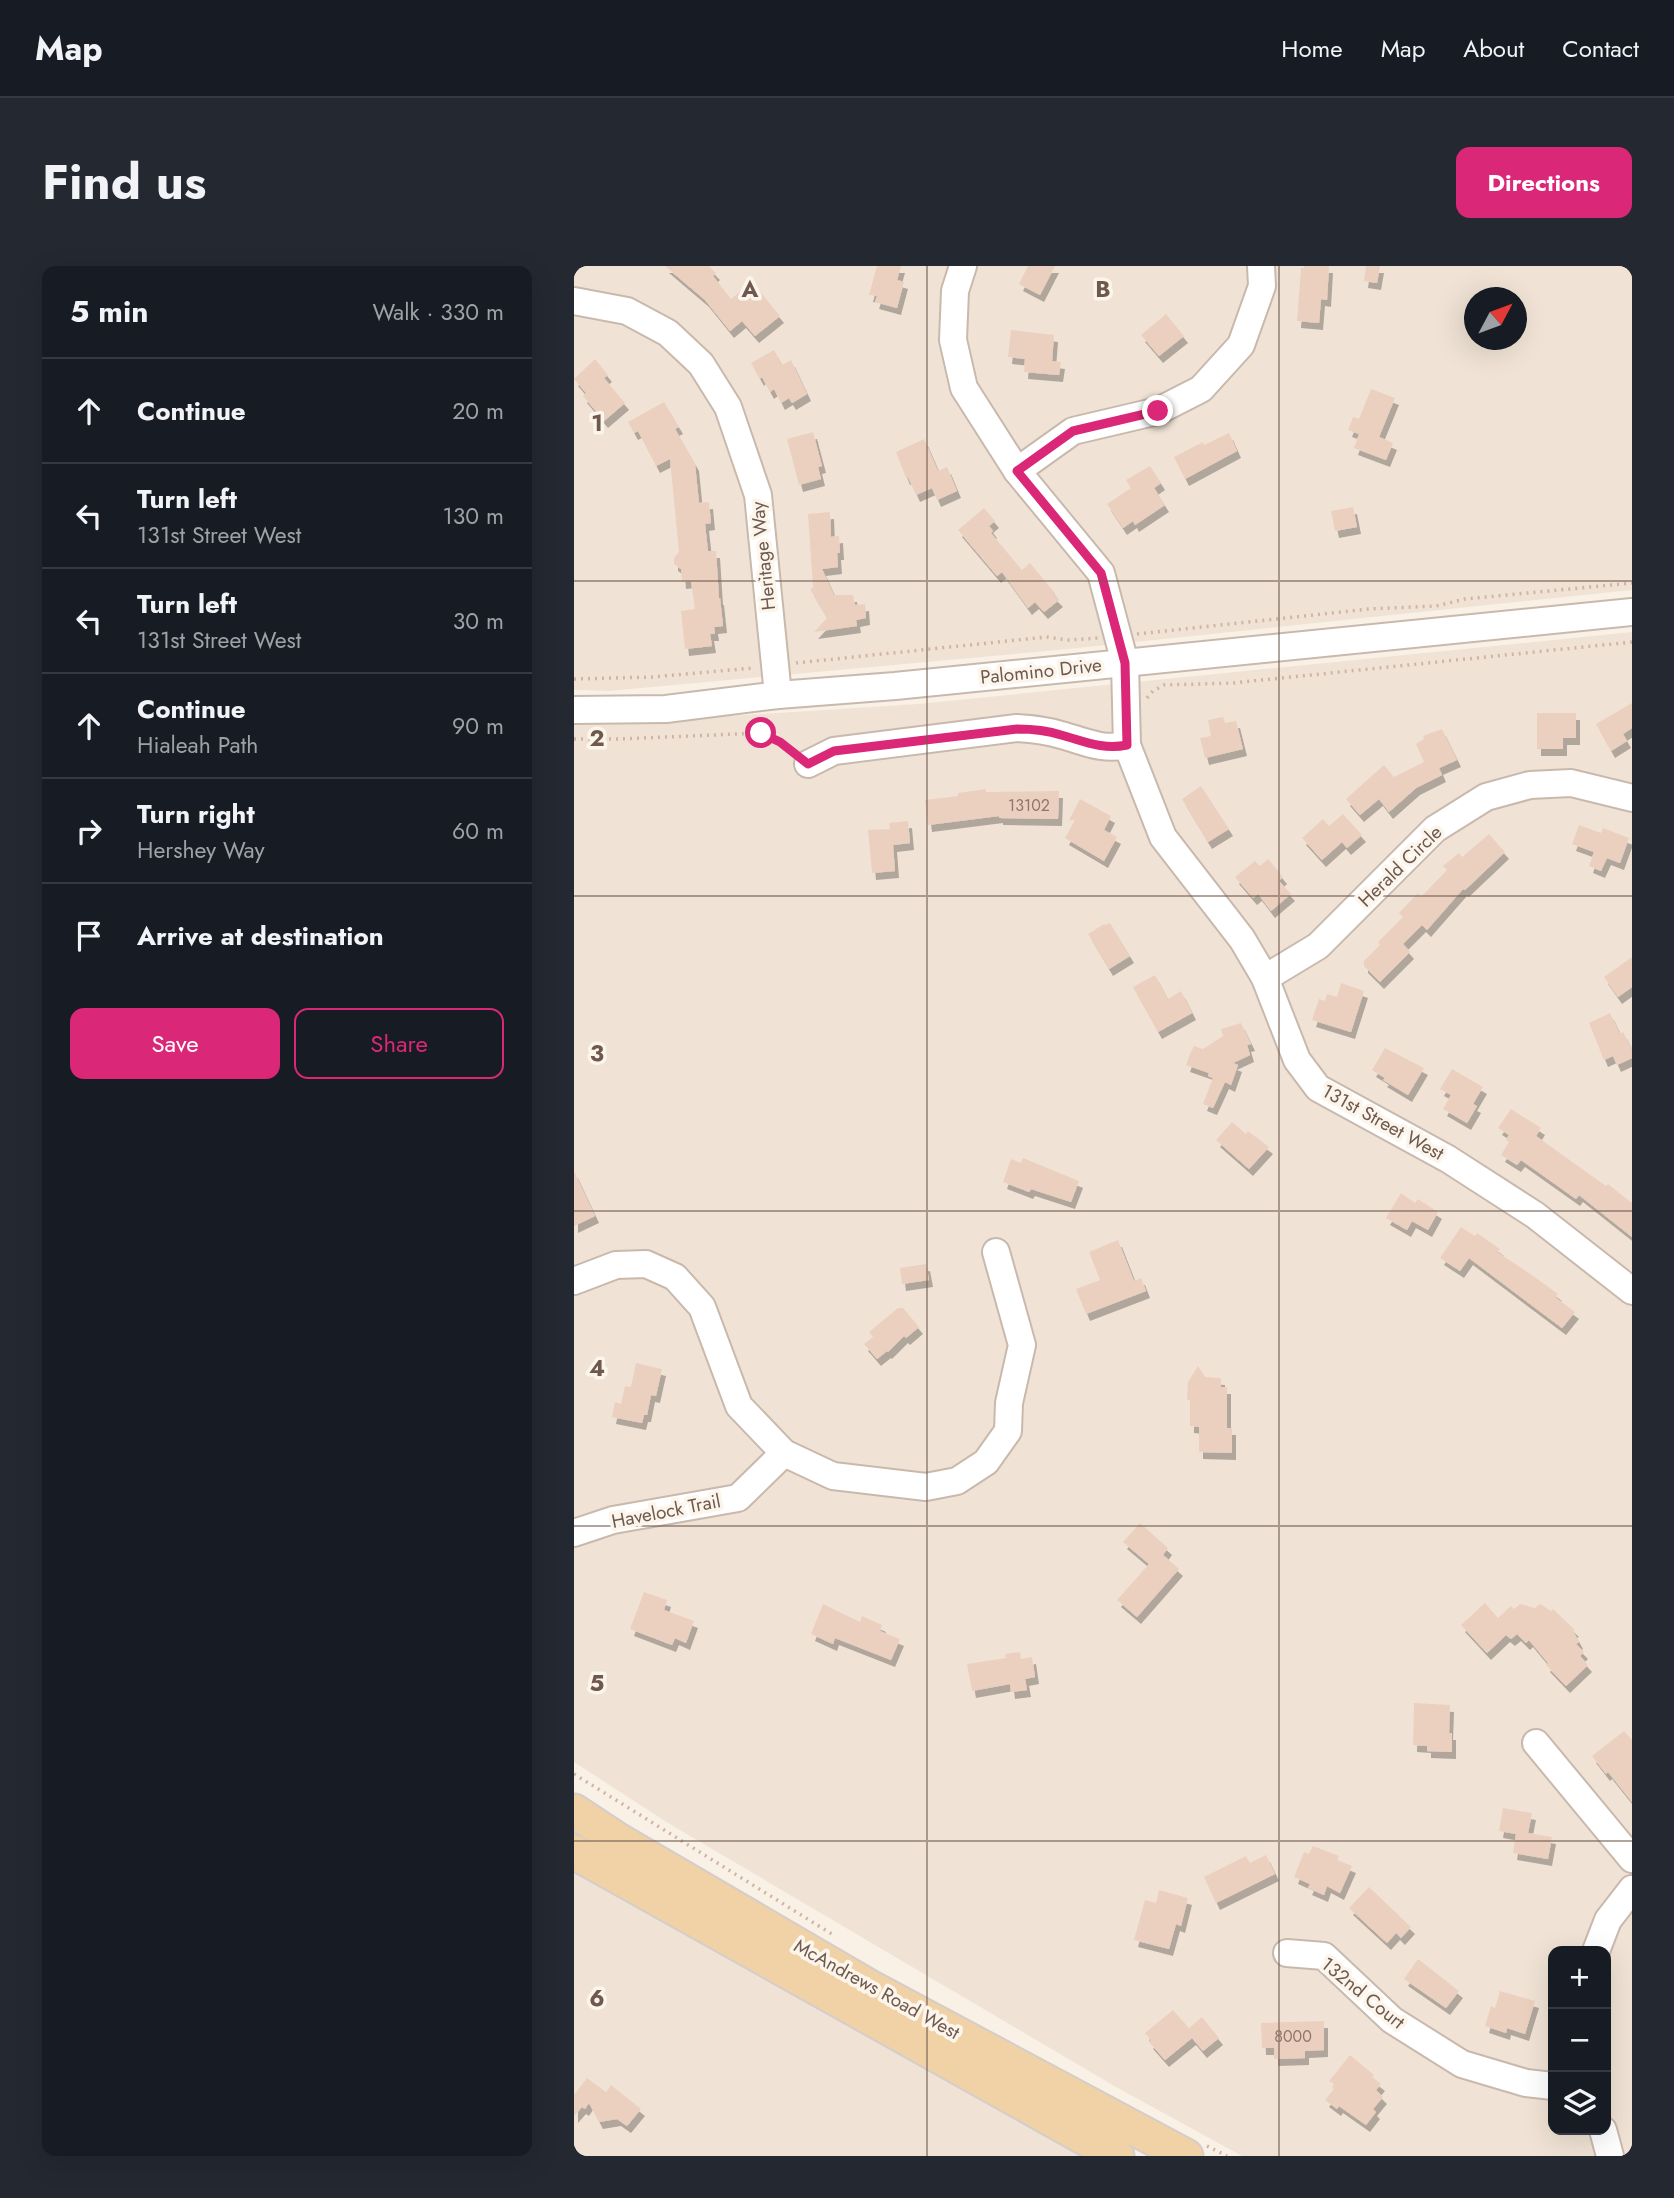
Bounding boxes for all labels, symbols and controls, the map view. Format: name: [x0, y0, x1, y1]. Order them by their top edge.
text: Map: [35, 25, 103, 72]
text: Home: [1281, 31, 1343, 66]
text: Map: [1381, 31, 1425, 66]
text: About: [1463, 31, 1524, 66]
text: Contact: [1562, 31, 1639, 66]
text: Find us: [42, 147, 206, 217]
button: Directions: [1456, 147, 1632, 218]
text: A: [741, 272, 759, 306]
text: B: [1095, 272, 1111, 306]
north arrow: [1464, 287, 1527, 350]
text: 5 min: [70, 290, 148, 333]
text: Walk · 330 m: [373, 295, 504, 329]
icon: ahead: [70, 392, 108, 430]
text: Continue: [137, 392, 246, 430]
text: 20 m: [452, 394, 504, 428]
route end: [1142, 395, 1173, 426]
text: 1: [591, 406, 603, 440]
text: Turn left: [137, 480, 237, 518]
icon: left: [70, 497, 108, 535]
text: 130 m: [442, 499, 504, 533]
street label: Heritage Way: [744, 500, 782, 612]
text: 131st Street West: [137, 518, 301, 552]
text: Turn left: [137, 585, 237, 623]
icon: left: [70, 602, 108, 640]
text: 30 m: [453, 604, 504, 638]
text: 131st Street West: [137, 623, 301, 657]
street label: Palomino Drive: [979, 651, 1103, 691]
text: Continue: [137, 690, 246, 728]
icon: ahead: [70, 707, 108, 745]
text: 90 m: [452, 709, 504, 743]
route start: [745, 717, 776, 748]
text: 2: [589, 721, 605, 755]
text: Hialeah Path: [137, 728, 258, 762]
house number: 13102: [1008, 794, 1050, 817]
text: Turn right: [137, 795, 255, 833]
icon: right: [70, 812, 108, 850]
text: 60 m: [452, 814, 504, 848]
street label: Herald Circle: [1352, 819, 1448, 913]
text: Hershey Way: [137, 833, 265, 867]
icon: arrive: [70, 917, 108, 955]
text: Arrive at destination: [137, 917, 384, 955]
button: Save: [70, 1008, 280, 1079]
button: Share: [294, 1008, 504, 1079]
text: 3: [590, 1036, 604, 1070]
street label: 131st Street West: [1317, 1077, 1449, 1167]
text: 4: [589, 1351, 605, 1385]
street label: Havelock Trail: [609, 1487, 723, 1535]
text: 5: [590, 1666, 604, 1700]
street label: McAndrews Road West: [789, 1932, 965, 2046]
map controls: [1548, 1946, 1611, 2135]
button: +: [1548, 1946, 1611, 2009]
street label: 132nd Court: [1315, 1951, 1411, 2035]
text: 6: [589, 1981, 605, 2015]
button: −: [1548, 2009, 1611, 2072]
house number: 8000: [1274, 2025, 1312, 2048]
button: layers: [1548, 2072, 1611, 2135]

